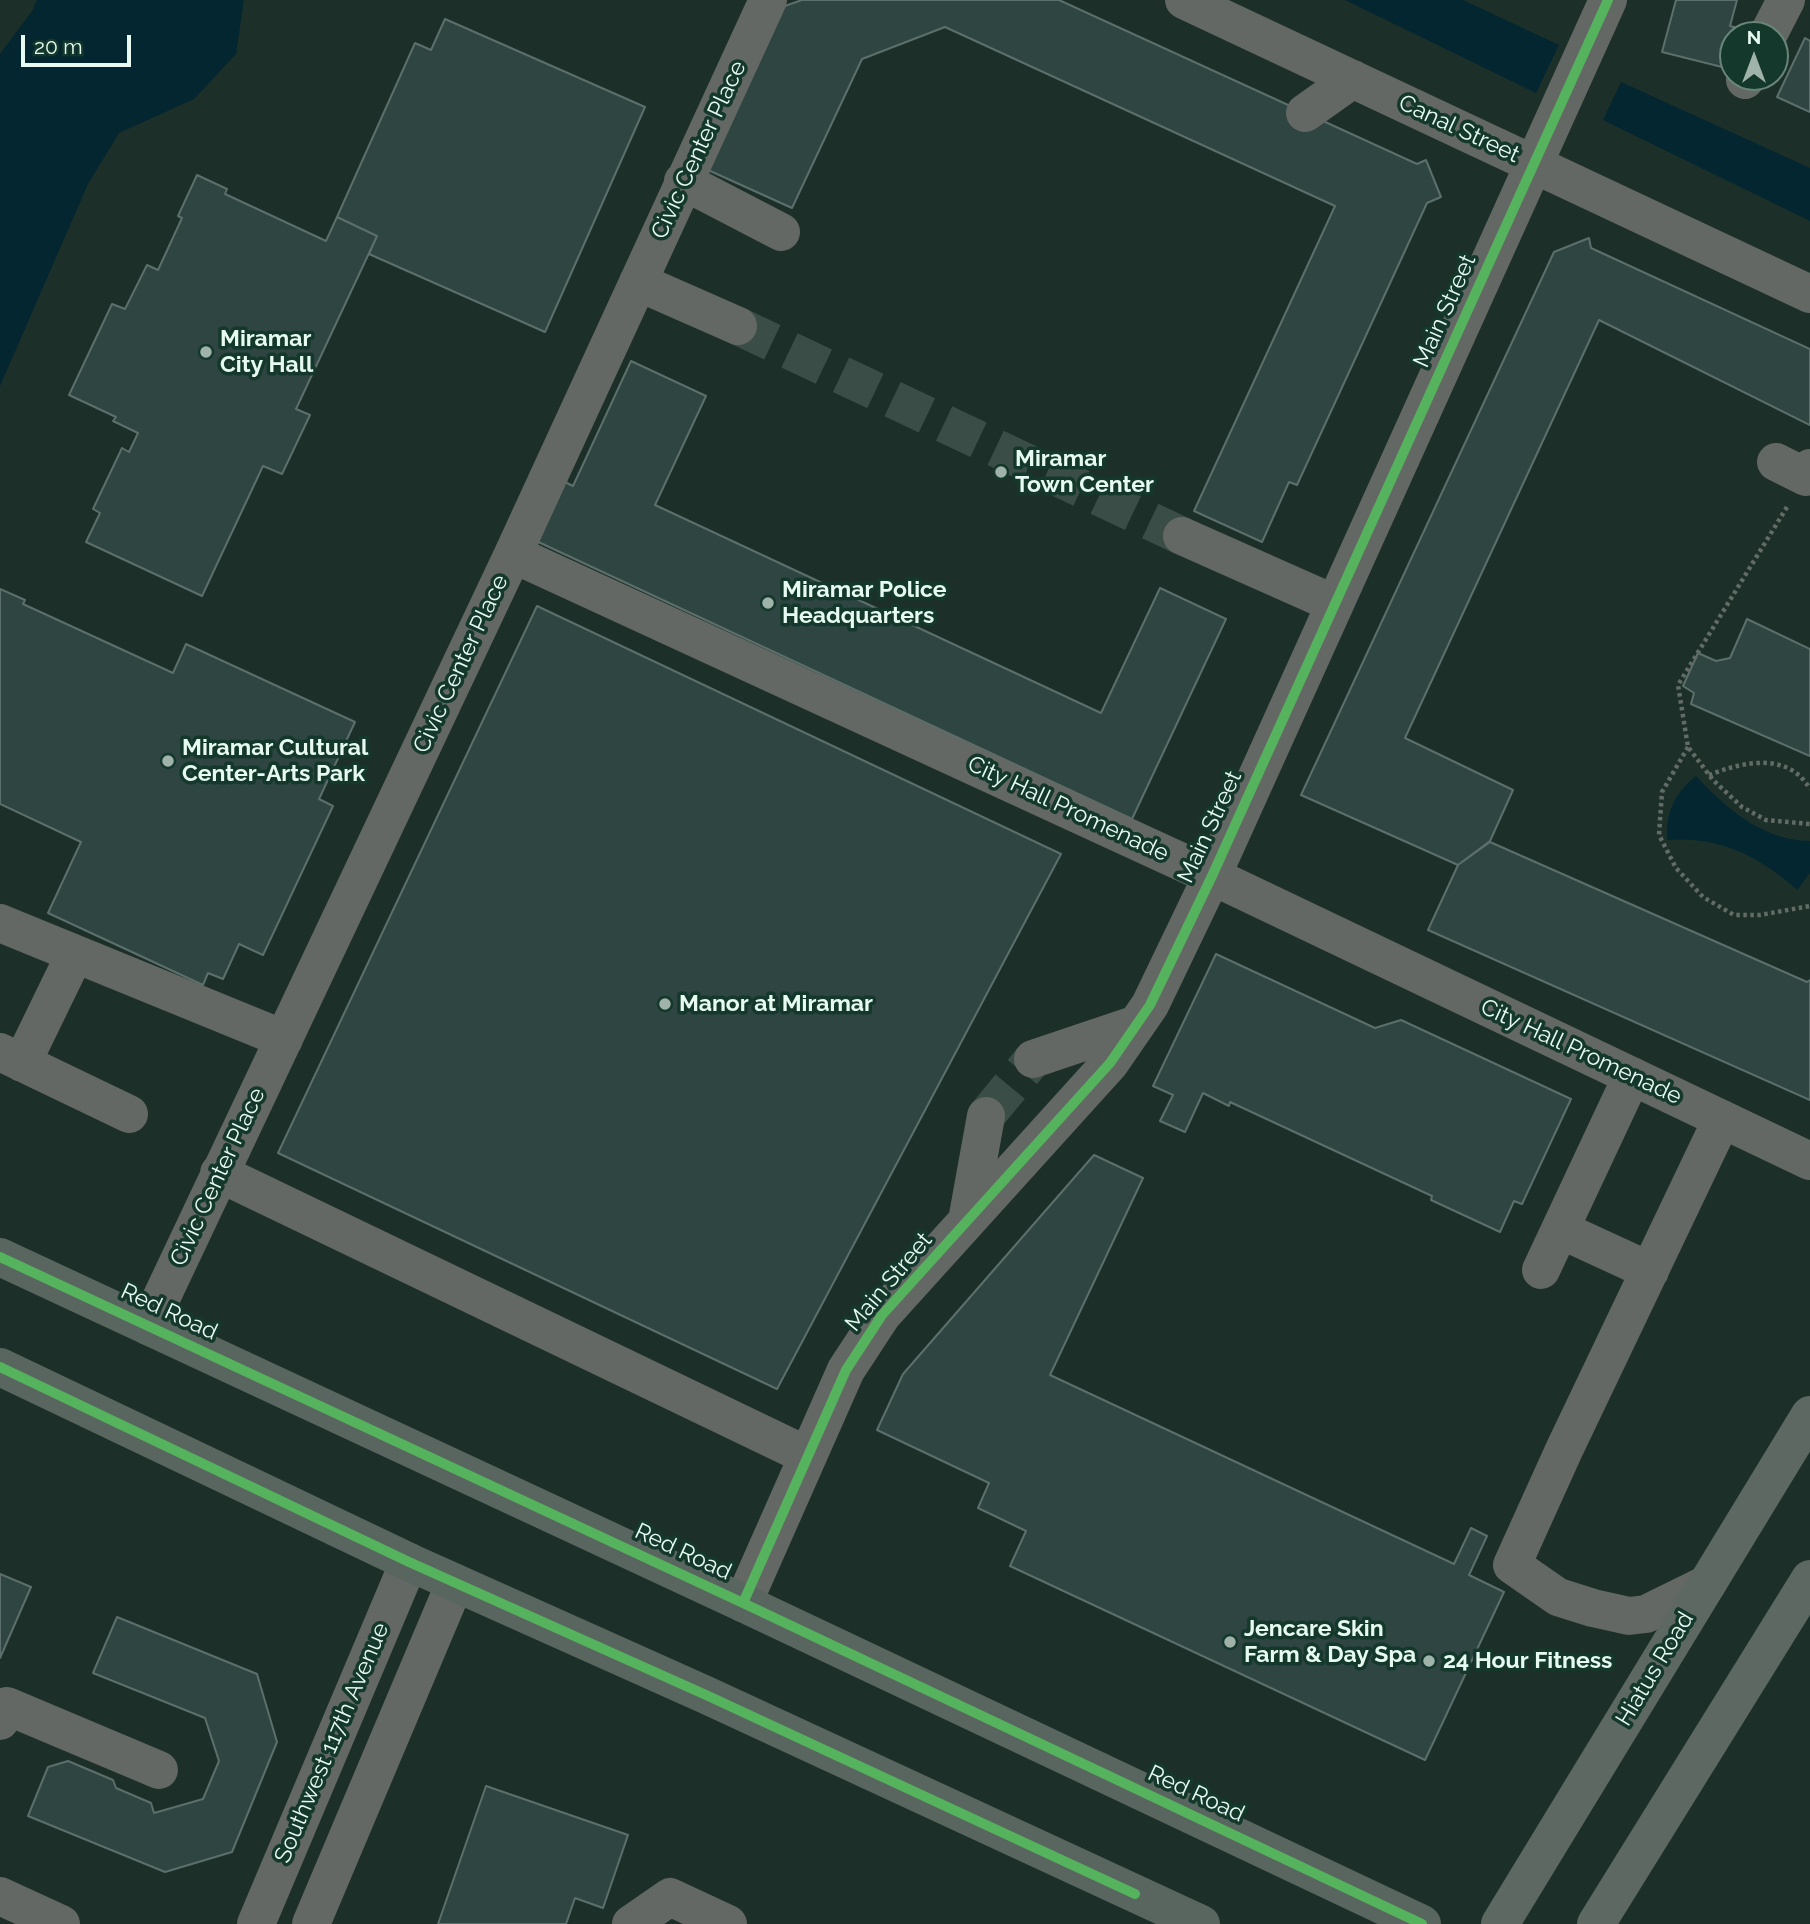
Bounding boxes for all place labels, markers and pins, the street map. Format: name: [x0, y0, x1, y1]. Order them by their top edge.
place label: Miramar City Hall: [220, 325, 313, 379]
marker: Miramar City Hall: [198, 344, 214, 360]
place label: Miramar Town Center: [1015, 445, 1154, 499]
marker: Miramar Town Center: [993, 464, 1009, 480]
place label: Miramar Police Headquarters: [782, 576, 947, 630]
marker: Miramar Police Headquarters: [760, 595, 776, 611]
place label: Miramar Cultural Center-Arts Park: [182, 734, 368, 788]
marker: Miramar Cultural Center-Arts Park: [160, 753, 176, 769]
place label: Manor at Miramar: [679, 990, 873, 1018]
marker: Manor at Miramar: [657, 996, 673, 1012]
place label: Jencare Skin Farm & Day Spa: [1244, 1615, 1416, 1669]
marker: Jencare Skin Farm & Day Spa: [1222, 1634, 1238, 1650]
place label: 24 Hour Fitness: [1443, 1647, 1612, 1675]
marker: 24 Hour Fitness: [1421, 1653, 1437, 1669]

